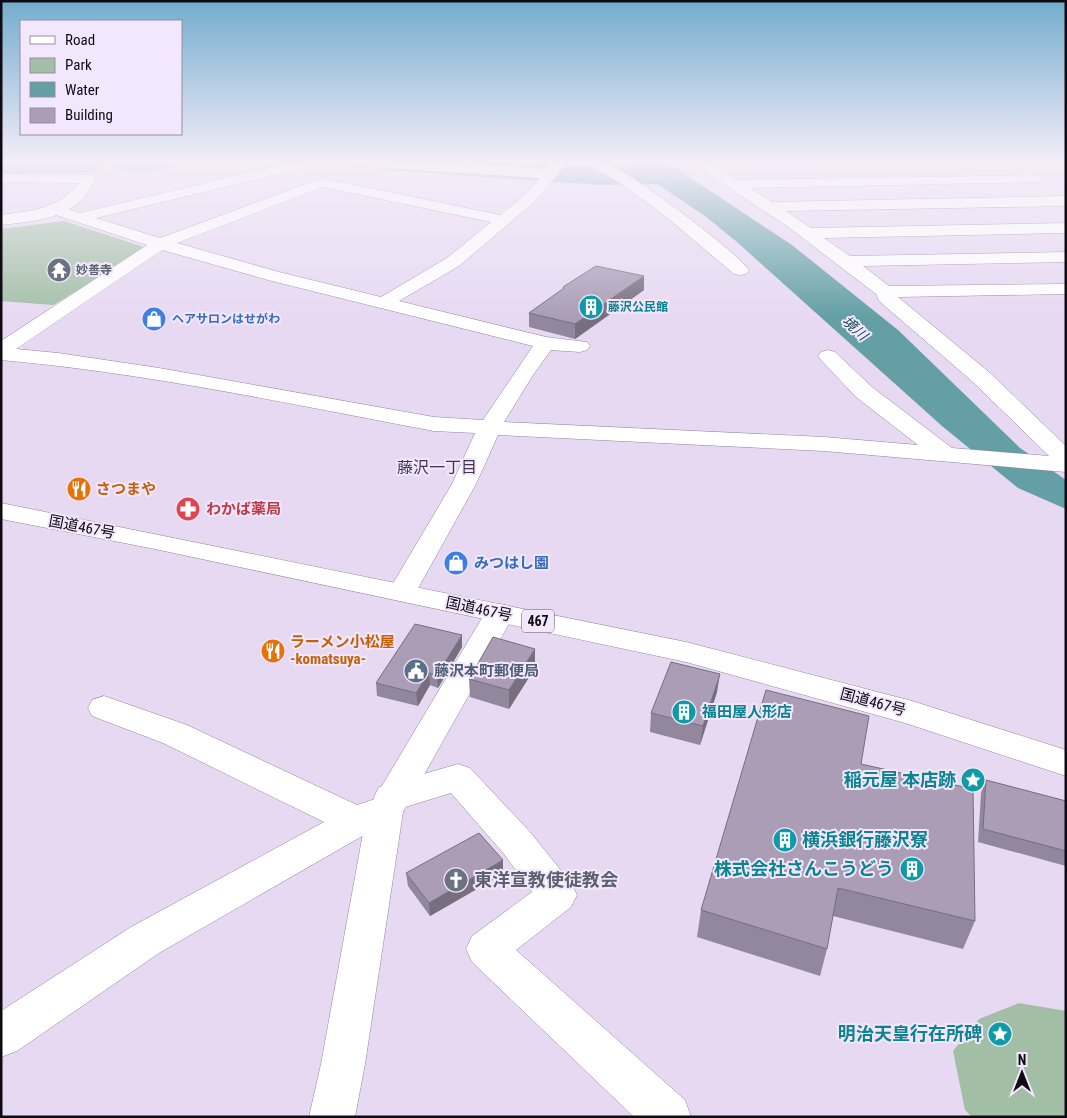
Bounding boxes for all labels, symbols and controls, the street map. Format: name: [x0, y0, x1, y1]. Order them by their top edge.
legend: [20, 20, 182, 135]
text: Road: [65, 31, 95, 49]
text: Park: [65, 56, 92, 74]
text: Water: [65, 81, 100, 99]
text: Building: [65, 106, 113, 124]
temple icon: 妙善寺: [46, 257, 72, 283]
place label: 妙善寺: [76, 263, 112, 277]
building icon: 藤沢公民館: [578, 294, 604, 320]
place label: 藤沢公民館: [608, 300, 668, 314]
shop icon: ヘアサロンはせがわ: [141, 306, 167, 332]
place label: ヘアサロンはせがわ: [172, 312, 280, 326]
water label: 境川: [839, 313, 872, 345]
district label: 藤沢一丁目: [397, 458, 477, 477]
restaurant icon: さつまや: [66, 476, 92, 502]
place label: さつまや: [96, 480, 156, 498]
pharmacy icon: わかば薬局: [175, 496, 201, 522]
place label: わかば薬局: [206, 500, 281, 518]
street label: 国道467号: [47, 512, 117, 542]
shop icon: みつはし園: [443, 550, 469, 576]
place label: みつはし園: [474, 554, 549, 572]
street label: 国道467号: [444, 593, 514, 625]
road number: 467: [522, 610, 554, 632]
place label: ラーメン小松屋 -komatsuya-: [290, 633, 394, 668]
restaurant icon: ラーメン小松屋 -komatsuya-: [260, 638, 286, 664]
public building icon: 藤沢本町郵便局: [403, 658, 429, 684]
place label: 藤沢本町郵便局: [434, 662, 539, 680]
street label: 国道467号: [838, 685, 908, 719]
building icon: 福田屋人形店: [671, 699, 697, 725]
place label: 福田屋人形店: [701, 703, 792, 721]
place icon: 稲元屋 本店跡: [960, 767, 986, 793]
place label: 稲元屋 本店跡: [844, 769, 956, 790]
building icon: 横浜銀行藤沢寮: [772, 827, 798, 853]
place label: 横浜銀行藤沢寮: [802, 829, 928, 850]
building icon: 株式会社さんこうどう: [899, 856, 925, 882]
place label: 株式会社さんこうどう: [714, 858, 894, 879]
church icon: 東洋宣教使徒教会: [443, 867, 469, 893]
place label: 東洋宣教使徒教会: [474, 869, 618, 890]
place icon: 明治天皇行在所碑: [987, 1021, 1013, 1047]
place label: 明治天皇行在所碑: [838, 1023, 982, 1044]
north arrow: [997, 1048, 1047, 1098]
text: N: [1018, 1052, 1026, 1068]

